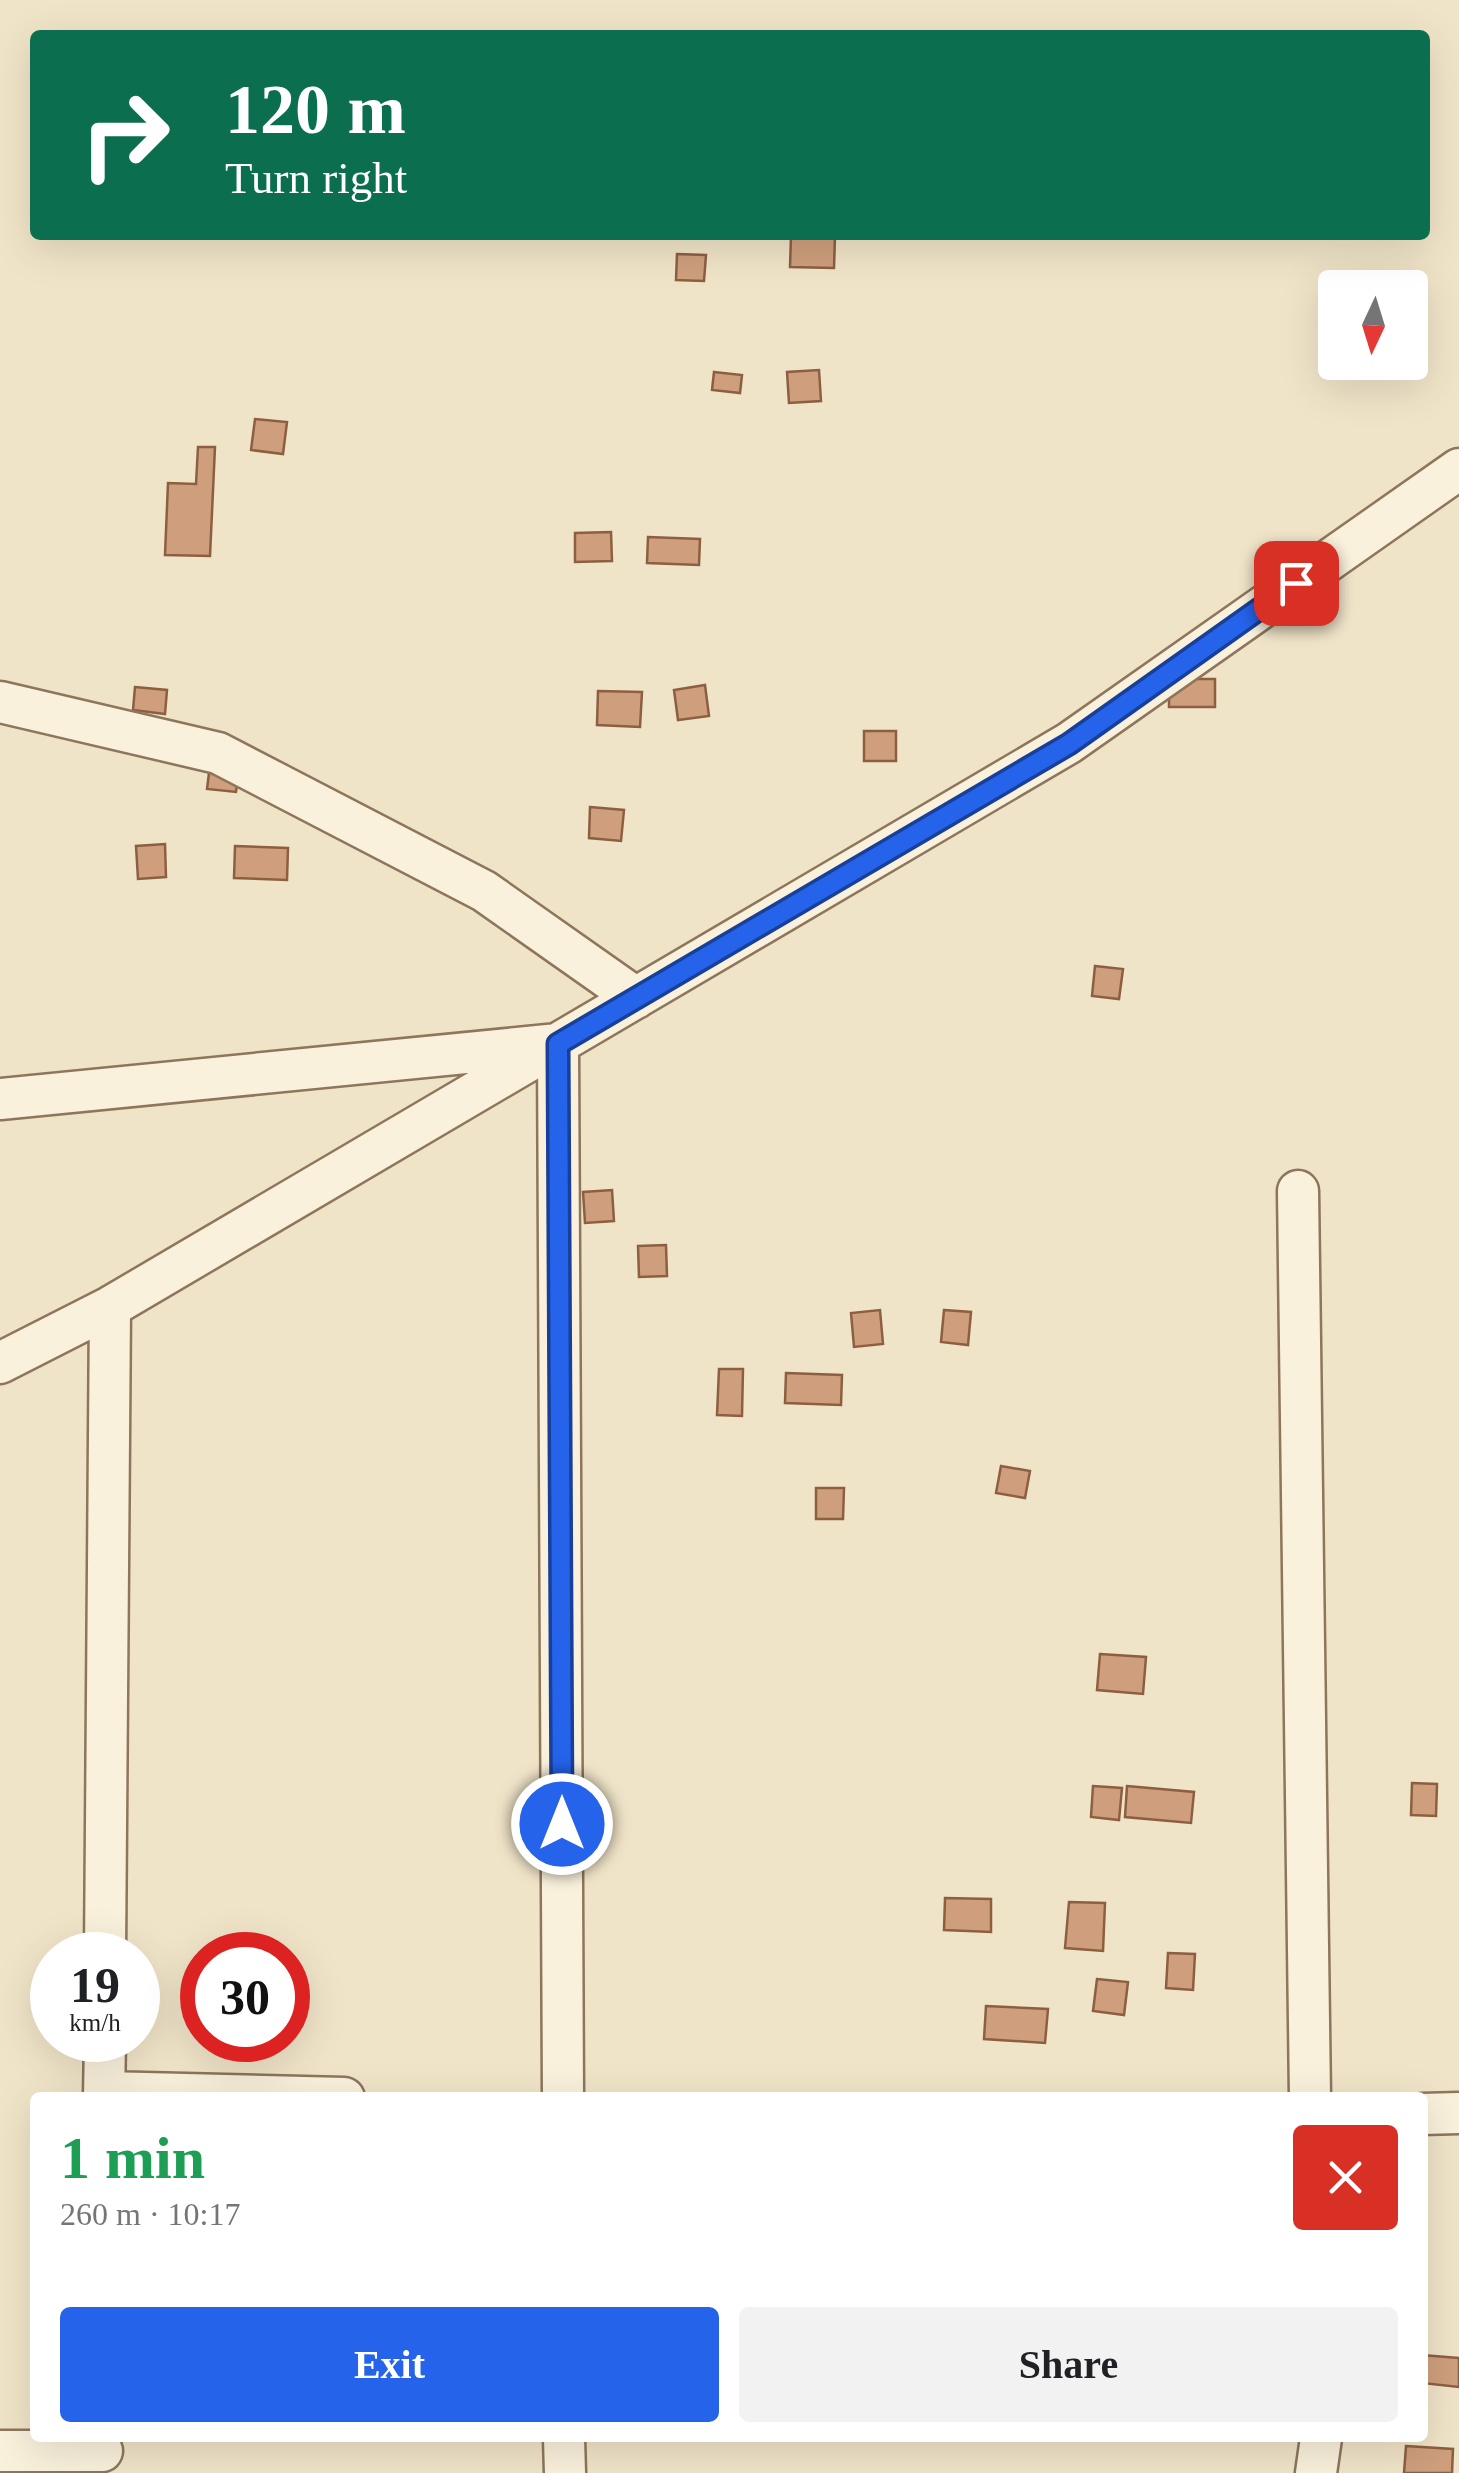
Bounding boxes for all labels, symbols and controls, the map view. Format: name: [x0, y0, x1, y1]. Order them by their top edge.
icon: right: [60, 70, 190, 200]
text: 120 m: [225, 71, 406, 148]
text: Turn right: [225, 153, 407, 203]
north arrow: [1318, 270, 1428, 380]
map controls: [1318, 270, 1428, 380]
pin: [1254, 541, 1339, 626]
icon: arrive: [1269, 556, 1324, 611]
position arrow: [510, 1772, 614, 1876]
speed limit sign: 30: [180, 1932, 310, 2062]
text: 19: [70, 1957, 120, 2013]
text: km/h: [69, 2009, 121, 2036]
text: 1 min: [60, 2125, 205, 2191]
button: close: [1293, 2125, 1398, 2230]
text: 260 m · 10:17: [60, 2196, 240, 2232]
button: Exit: [60, 2307, 719, 2422]
button: Share: [739, 2307, 1398, 2422]

